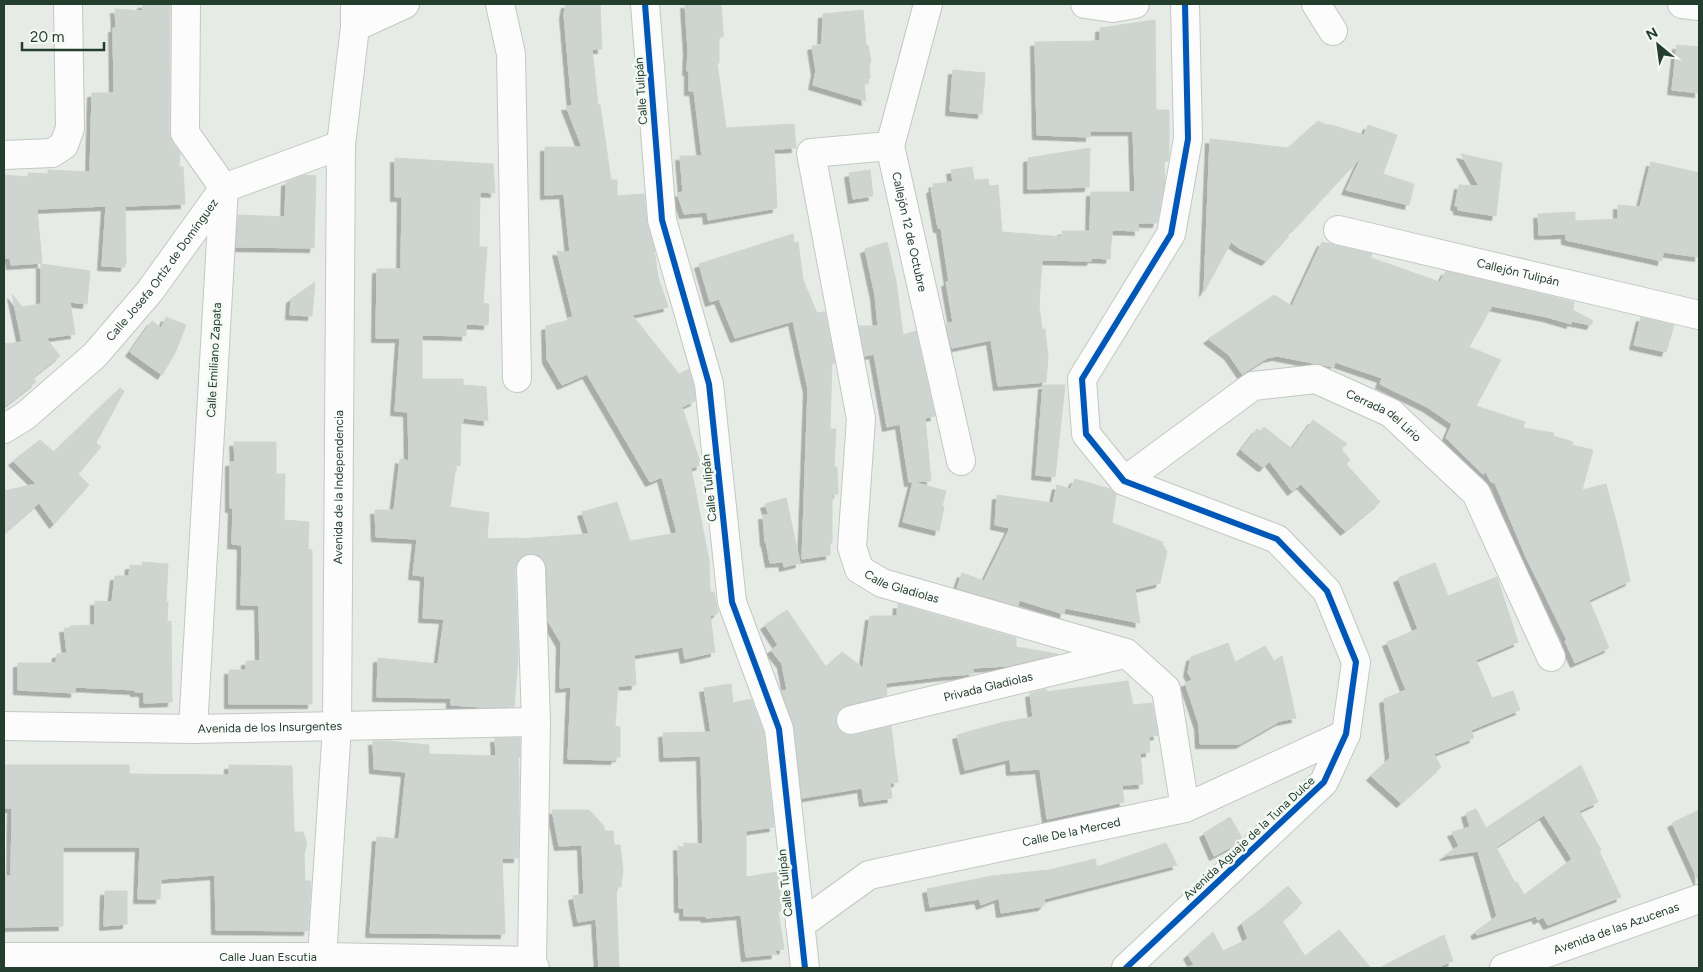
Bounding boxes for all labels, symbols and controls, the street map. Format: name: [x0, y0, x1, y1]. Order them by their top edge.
scale bar: [22, 20, 105, 52]
north arrow: [1633, 20, 1683, 70]
text: N: [1643, 24, 1661, 44]
text: 20 m: [30, 28, 64, 46]
street label: Calle Tulipán: [632, 56, 650, 125]
street label: Callejón 12 de Octubre: [889, 171, 930, 294]
street label: Calle Josefa Ortíz de Domínguez: [103, 196, 221, 344]
street label: Callejón Tulipán: [1475, 256, 1561, 289]
street label: Calle Emiliano Zapata: [204, 302, 224, 418]
street label: Cerrada del Lirio: [1344, 386, 1424, 445]
street label: Avenida de la Independencia: [331, 410, 346, 564]
street label: Calle Tulipán: [698, 453, 719, 522]
street label: Calle Gladiolas: [862, 567, 941, 606]
street label: Privada Gladiolas: [942, 669, 1034, 704]
street label: Avenida de los Insurgentes: [198, 719, 343, 736]
street label: Avenida Aguaje de la Tuna Dulce: [1180, 773, 1318, 903]
street label: Calle De la Merced: [1021, 815, 1122, 849]
street label: Calle Tulipán: [774, 848, 795, 917]
street label: Avenida de las Azucenas: [1551, 899, 1681, 957]
street label: Calle Juan Escutia: [219, 950, 317, 964]

